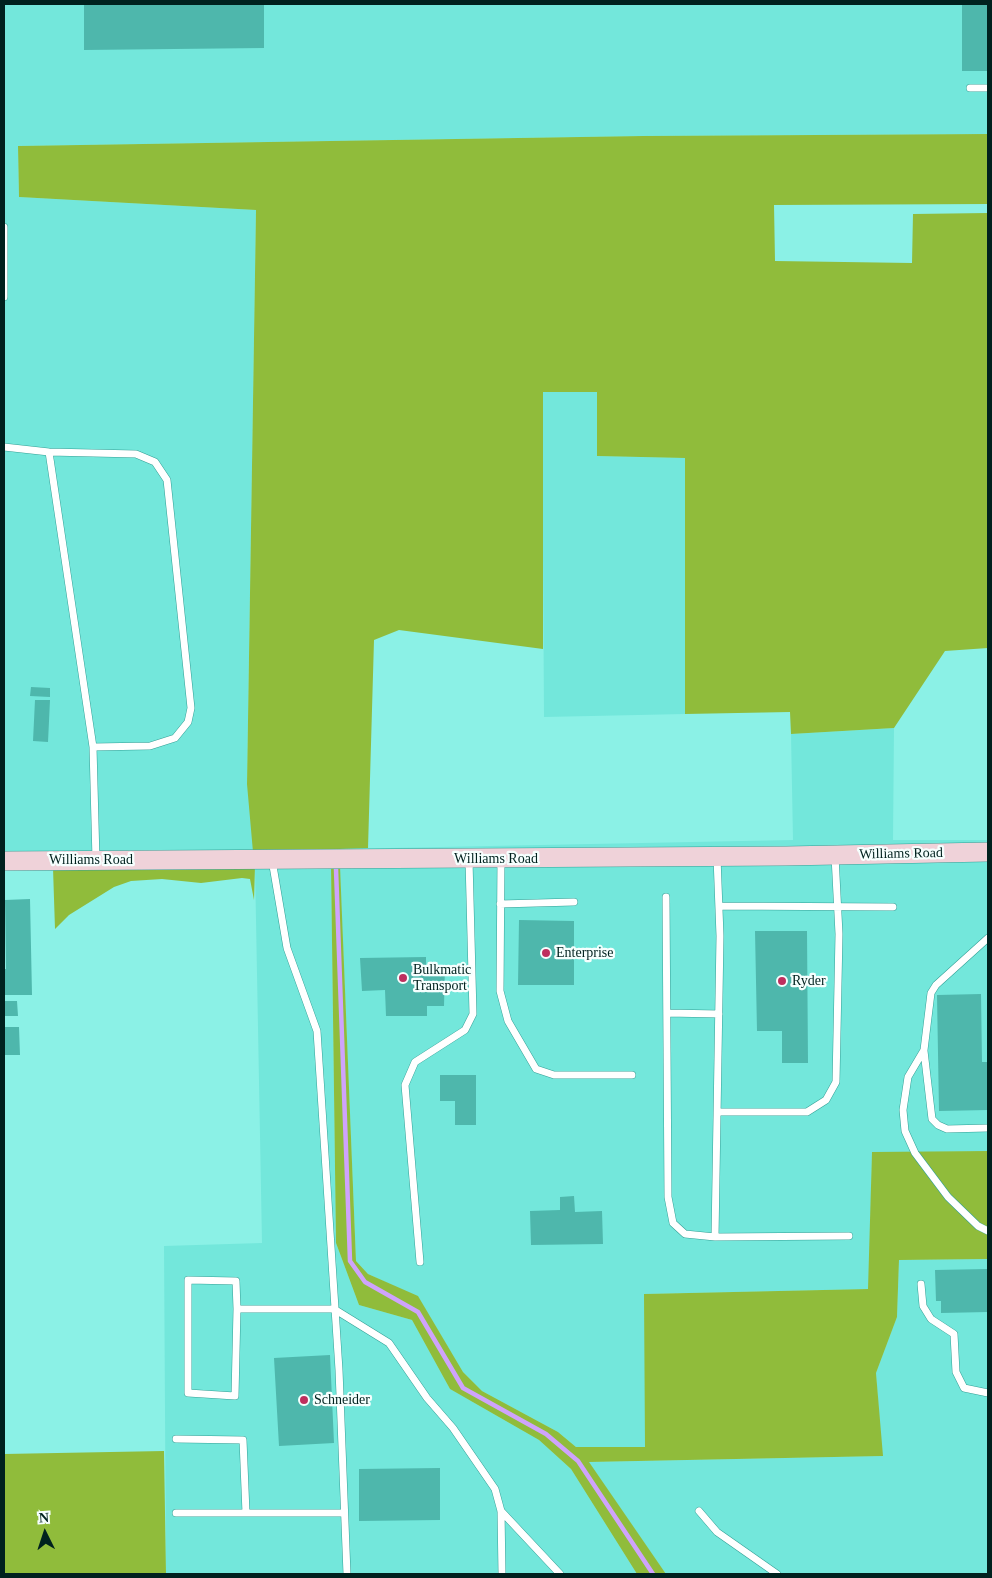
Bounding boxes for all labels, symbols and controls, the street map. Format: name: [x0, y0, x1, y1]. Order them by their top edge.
street label: Williams Road: [859, 845, 943, 863]
street label: Williams Road: [454, 851, 538, 867]
street label: Williams Road: [49, 852, 133, 868]
place label: Enterprise: [556, 945, 614, 961]
marker: Enterprise: [540, 947, 552, 959]
place label: Bulkmatic Transport: [413, 962, 471, 994]
marker: Bulkmatic Transport: [397, 972, 409, 984]
place label: Ryder: [792, 973, 826, 989]
marker: Ryder: [776, 975, 788, 987]
place label: Schneider: [314, 1392, 370, 1408]
marker: Schneider: [298, 1394, 310, 1406]
north arrow: [20, 1508, 70, 1558]
text: N: [38, 1510, 49, 1525]

